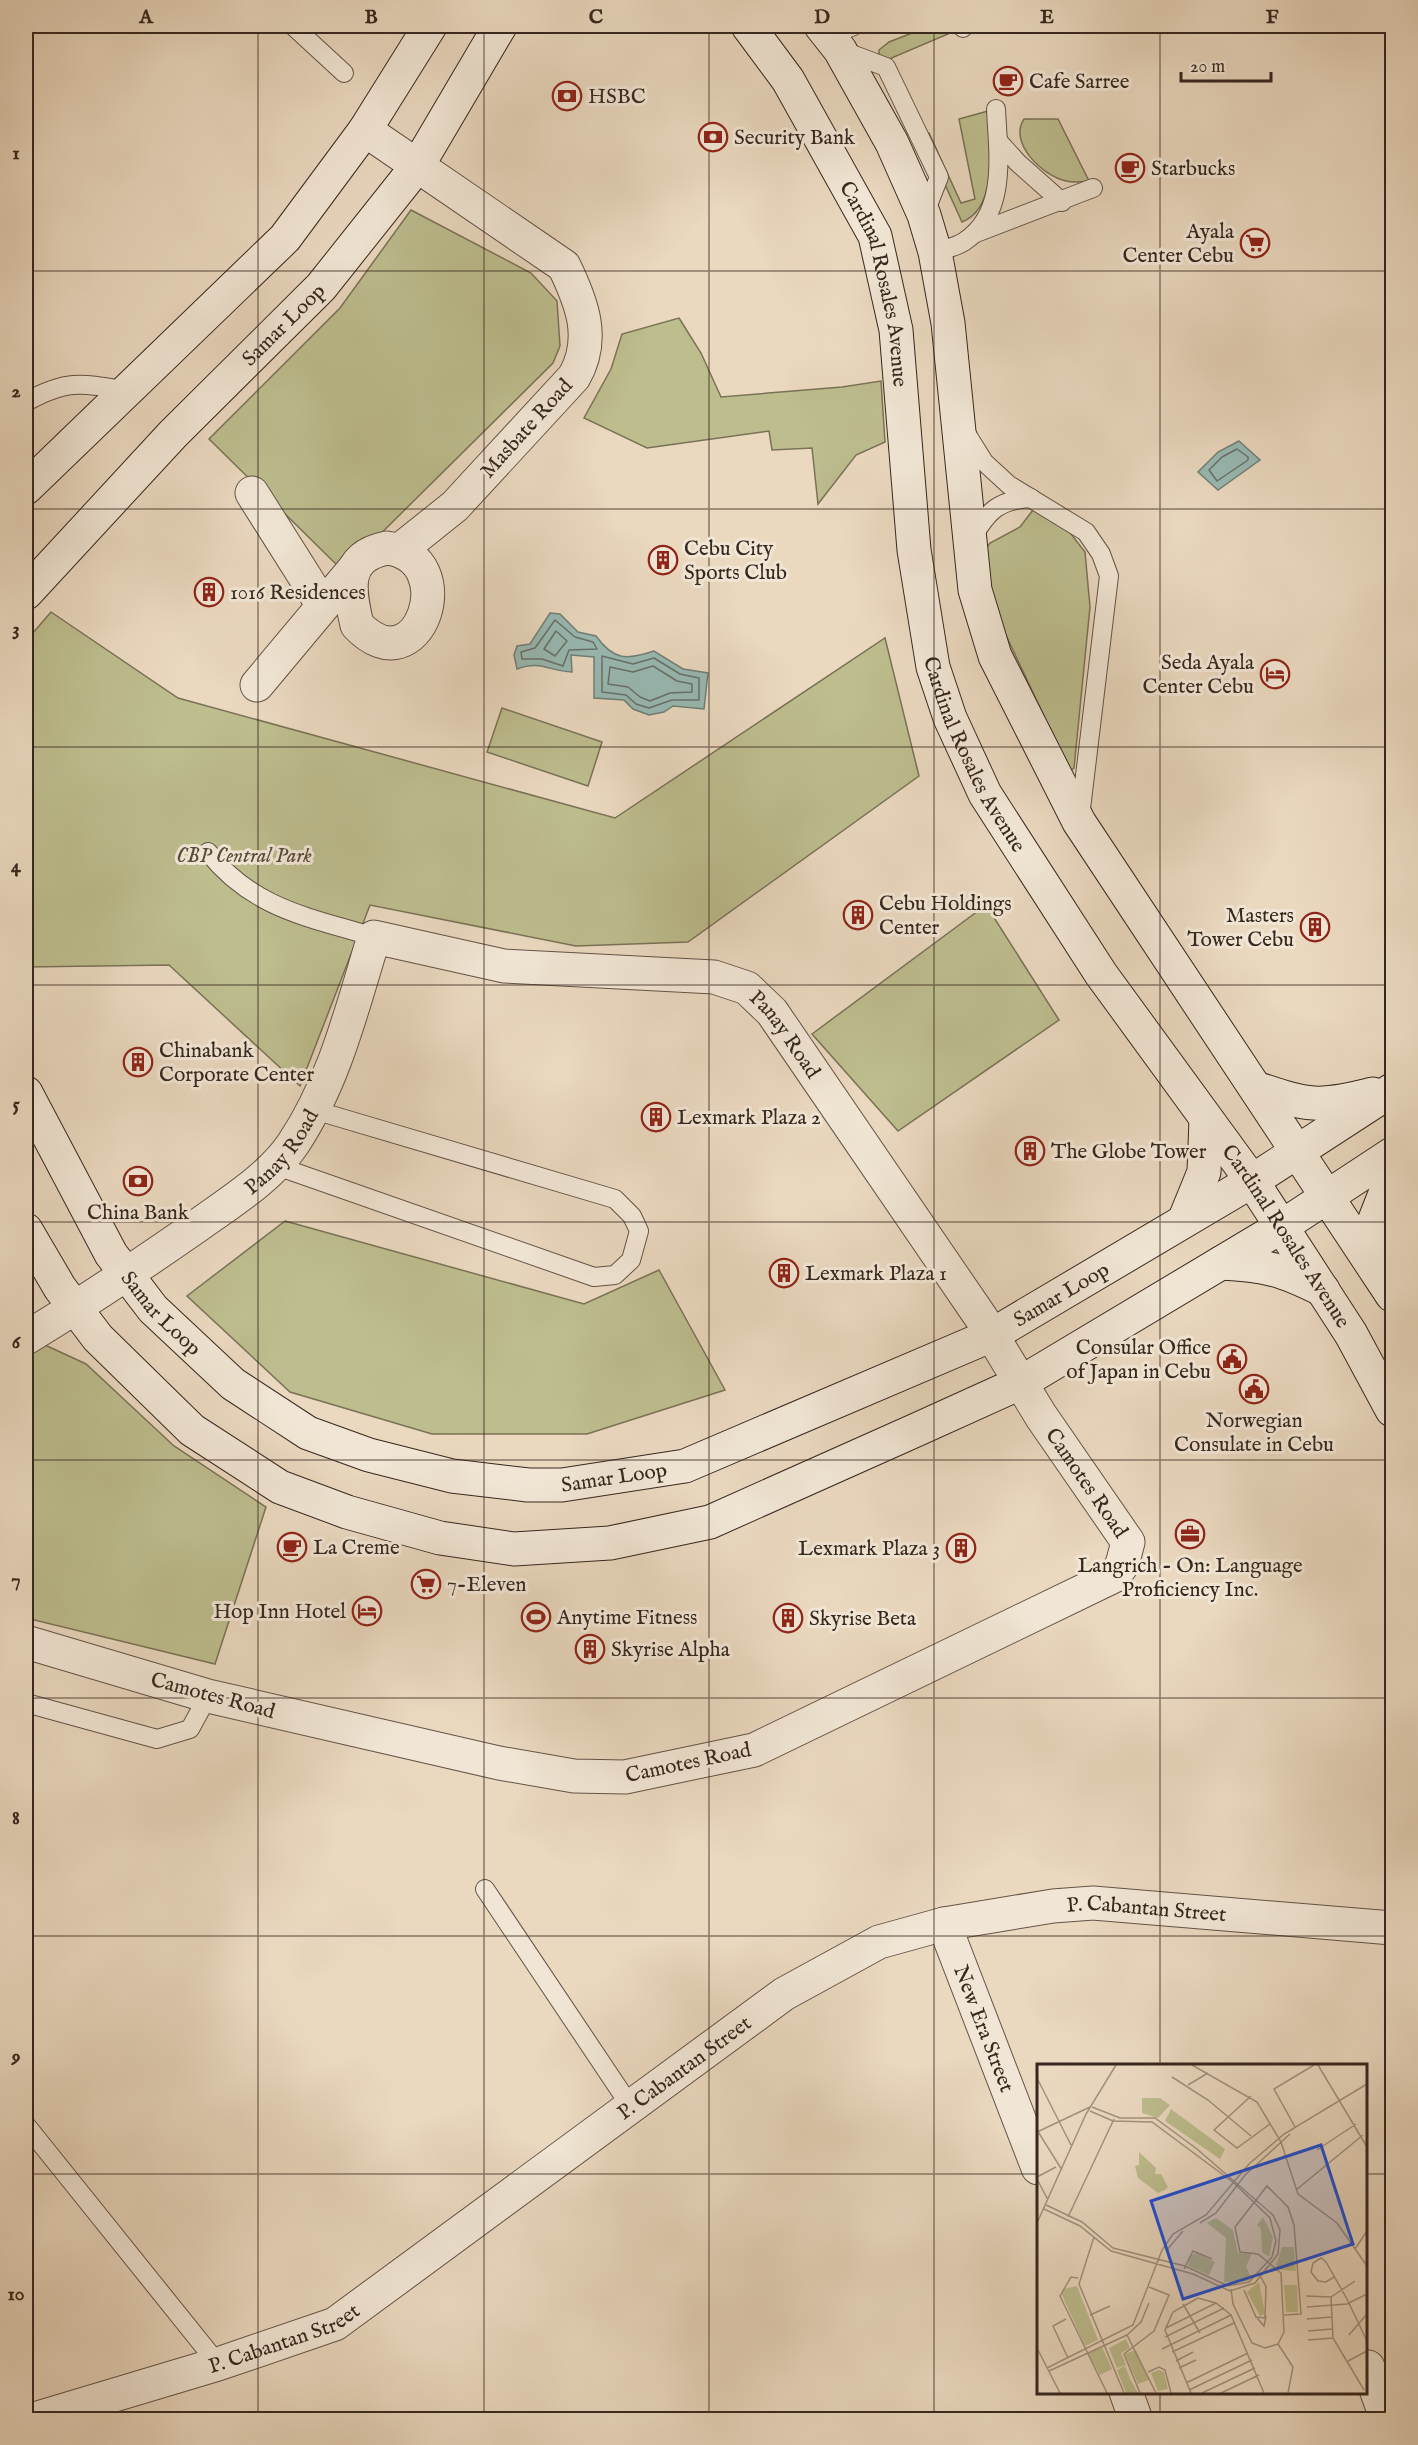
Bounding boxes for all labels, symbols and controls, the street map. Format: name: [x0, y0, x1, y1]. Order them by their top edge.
text: A: [138, 5, 154, 30]
text: B: [364, 5, 378, 30]
text: C: [589, 5, 603, 30]
text: D: [814, 5, 830, 30]
text: E: [1040, 5, 1054, 30]
text: F: [1266, 5, 1279, 30]
scale bar: [1181, 45, 1271, 83]
text: 20 m: [1190, 56, 1225, 79]
cafe icon: Cafe Sarree: [992, 65, 1024, 97]
place label: Cafe Sarree: [1029, 69, 1130, 96]
bank icon: HSBC: [551, 80, 583, 112]
place label: HSBC: [588, 84, 646, 111]
bank icon: Security Bank: [697, 121, 729, 153]
place label: Security Bank: [734, 125, 856, 152]
text: 1: [12, 141, 20, 166]
cafe icon: Starbucks: [1114, 152, 1146, 184]
place label: Starbucks: [1151, 156, 1235, 183]
street label: Cardinal Rosales Avenue: [832, 177, 913, 388]
place label: Ayala Center Cebu: [1122, 219, 1235, 270]
supermarket icon: Ayala Center Cebu: [1239, 227, 1271, 259]
street label: Samar Loop: [237, 278, 332, 373]
street label: Masbate Road: [475, 373, 580, 485]
text: 2: [11, 379, 21, 404]
place label: Cebu City Sports Club: [684, 536, 787, 587]
building icon: Cebu City Sports Club: [647, 544, 679, 576]
building icon: 1016 Residences: [193, 576, 225, 608]
place label: 1016 Residences: [230, 580, 366, 607]
text: 3: [12, 617, 20, 642]
place label: Seda Ayala Center Cebu: [1142, 650, 1255, 701]
street label: Cardinal Rosales Avenue: [916, 655, 1031, 858]
hotel icon: Seda Ayala Center Cebu: [1259, 658, 1291, 690]
park label: CBP Central Park: [176, 843, 312, 870]
text: 4: [11, 854, 22, 879]
place label: Cebu Holdings Center: [879, 891, 1012, 942]
building icon: Cebu Holdings Center: [842, 899, 874, 931]
place label: Masters Tower Cebu: [1187, 903, 1294, 954]
building icon: Masters Tower Cebu: [1299, 911, 1331, 943]
street label: Panay Road: [743, 985, 826, 1085]
place label: Chinabank Corporate Center: [159, 1038, 314, 1089]
building icon: Chinabank Corporate Center: [122, 1046, 154, 1078]
text: 5: [12, 1092, 20, 1117]
building icon: Lexmark Plaza 2: [640, 1101, 672, 1133]
street label: Panay Road: [240, 1105, 326, 1202]
place label: Lexmark Plaza 2: [677, 1105, 821, 1132]
building icon: The Globe Tower: [1014, 1135, 1046, 1167]
place label: The Globe Tower: [1051, 1139, 1207, 1166]
street label: Cardinal Rosales Avenue: [1215, 1140, 1356, 1334]
bank icon: China Bank: [122, 1165, 154, 1197]
place label: China Bank: [87, 1200, 190, 1227]
building icon: Lexmark Plaza 1: [768, 1257, 800, 1289]
street label: Samar Loop: [1009, 1257, 1115, 1334]
place label: Lexmark Plaza 1: [805, 1261, 947, 1288]
street label: Samar Loop: [114, 1266, 206, 1362]
text: 6: [12, 1330, 22, 1355]
place label: Consular Office of Japan in Cebu: [1066, 1335, 1211, 1386]
public building icon: Consular Office of Japan in Cebu: [1216, 1343, 1248, 1375]
public building icon: Norwegian Consulate in Cebu: [1238, 1373, 1270, 1405]
place label: Norwegian Consulate in Cebu: [1174, 1408, 1334, 1459]
street label: Camotes Road: [1038, 1423, 1134, 1544]
street label: Samar Loop: [559, 1457, 669, 1500]
office icon: Langrich - On: Language Proficiency Inc.: [1174, 1518, 1206, 1550]
cafe icon: La Creme: [276, 1531, 308, 1563]
building icon: Lexmark Plaza 3: [945, 1532, 977, 1564]
place label: La Creme: [313, 1535, 400, 1562]
place label: Lexmark Plaza 3: [798, 1536, 940, 1563]
place label: Langrich - On: Language Proficiency Inc.: [1077, 1553, 1303, 1604]
text: 7: [11, 1568, 21, 1593]
supermarket icon: 7-Eleven: [410, 1568, 442, 1600]
place label: 7-Eleven: [447, 1572, 526, 1599]
hotel icon: Hop Inn Hotel: [351, 1595, 383, 1627]
place label: Hop Inn Hotel: [213, 1599, 346, 1626]
sports icon: Anytime Fitness: [520, 1601, 552, 1633]
building icon: Skyrise Beta: [772, 1602, 804, 1634]
place label: Anytime Fitness: [556, 1605, 697, 1632]
place label: Skyrise Beta: [809, 1606, 917, 1633]
building icon: Skyrise Alpha: [574, 1633, 606, 1665]
place label: Skyrise Alpha: [611, 1637, 731, 1664]
street label: Camotes Road: [147, 1667, 279, 1726]
street label: Camotes Road: [623, 1737, 754, 1790]
text: 8: [12, 1806, 20, 1831]
street label: P. Cabantan Street: [1066, 1891, 1227, 1929]
street label: New Era Street: [946, 1962, 1020, 2096]
street label: P. Cabantan Street: [612, 2010, 757, 2127]
text: 9: [11, 2044, 21, 2069]
inset map: [1037, 2064, 1367, 2394]
text: 10: [7, 2282, 25, 2307]
street label: P. Cabantan Street: [206, 2298, 366, 2381]

